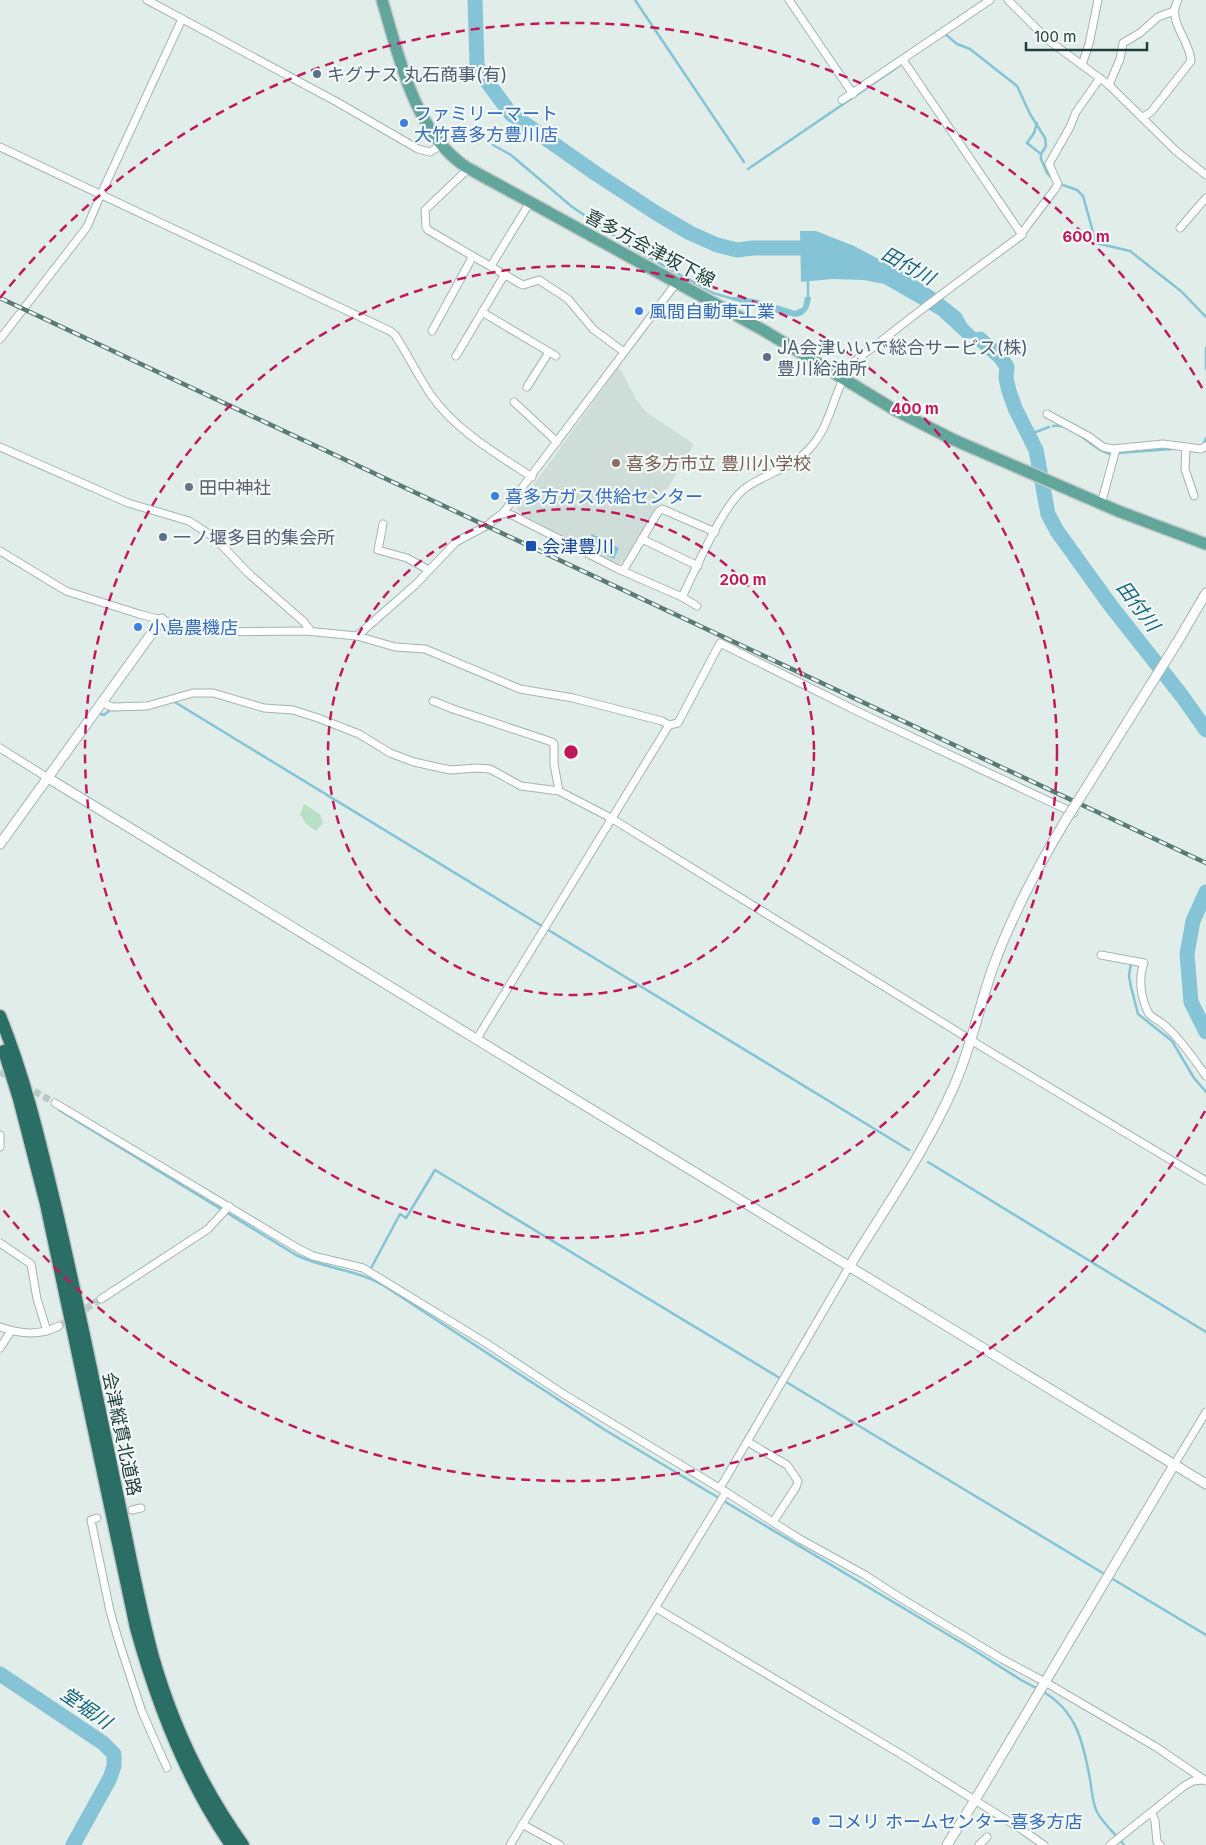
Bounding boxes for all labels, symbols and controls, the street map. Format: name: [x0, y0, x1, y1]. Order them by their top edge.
scale bar: [1026, 20, 1147, 52]
text: 100 m: [1034, 27, 1076, 46]
place label: キグナス 丸石商事(有): [327, 64, 507, 85]
marker: キグナス 丸石商事(有): [311, 68, 323, 80]
place label: ファミリーマート 大竹喜多方豊川店: [414, 103, 558, 145]
marker: ファミリーマート 大竹喜多方豊川店: [398, 117, 410, 129]
street label: 喜多方会津坂下線: [581, 205, 719, 291]
text: 600 m: [1062, 227, 1110, 246]
water label: 田付川: [877, 242, 940, 291]
place label: 風間自動車工業: [649, 301, 775, 322]
marker: 風間自動車工業: [633, 305, 645, 317]
place label: JA会津いいで総合サービス(株) 豊川給油所: [777, 337, 1028, 379]
marker: JA会津いいで総合サービス(株) 豊川給油所: [761, 351, 773, 363]
text: 400 m: [891, 399, 939, 418]
place label: 喜多方市立 豊川小学校: [626, 453, 811, 474]
marker: 喜多方市立 豊川小学校: [610, 457, 622, 469]
place label: 田中神社: [199, 477, 271, 498]
marker: 田中神社: [183, 481, 195, 493]
place label: 喜多方ガス供給センター: [505, 486, 703, 507]
marker: 喜多方ガス供給センター: [489, 490, 501, 502]
place label: 一ノ堰多目的集会所: [173, 527, 335, 548]
marker: 一ノ堰多目的集会所: [157, 531, 169, 543]
place label: 会津豊川: [542, 536, 614, 557]
marker: 会津豊川: [524, 539, 538, 553]
text: 200 m: [720, 570, 766, 589]
water label: 田付川: [1112, 576, 1166, 637]
place label: 小島農機店: [148, 617, 238, 638]
marker: 小島農機店: [132, 621, 144, 633]
centre of rings: [562, 743, 580, 761]
street label: 会津縦貫北道路: [99, 1370, 145, 1498]
water label: 堂堀川: [56, 1682, 118, 1735]
place label: コメリ ホームセンター喜多方店: [826, 1811, 1083, 1832]
marker: コメリ ホームセンター喜多方店: [810, 1815, 822, 1827]

